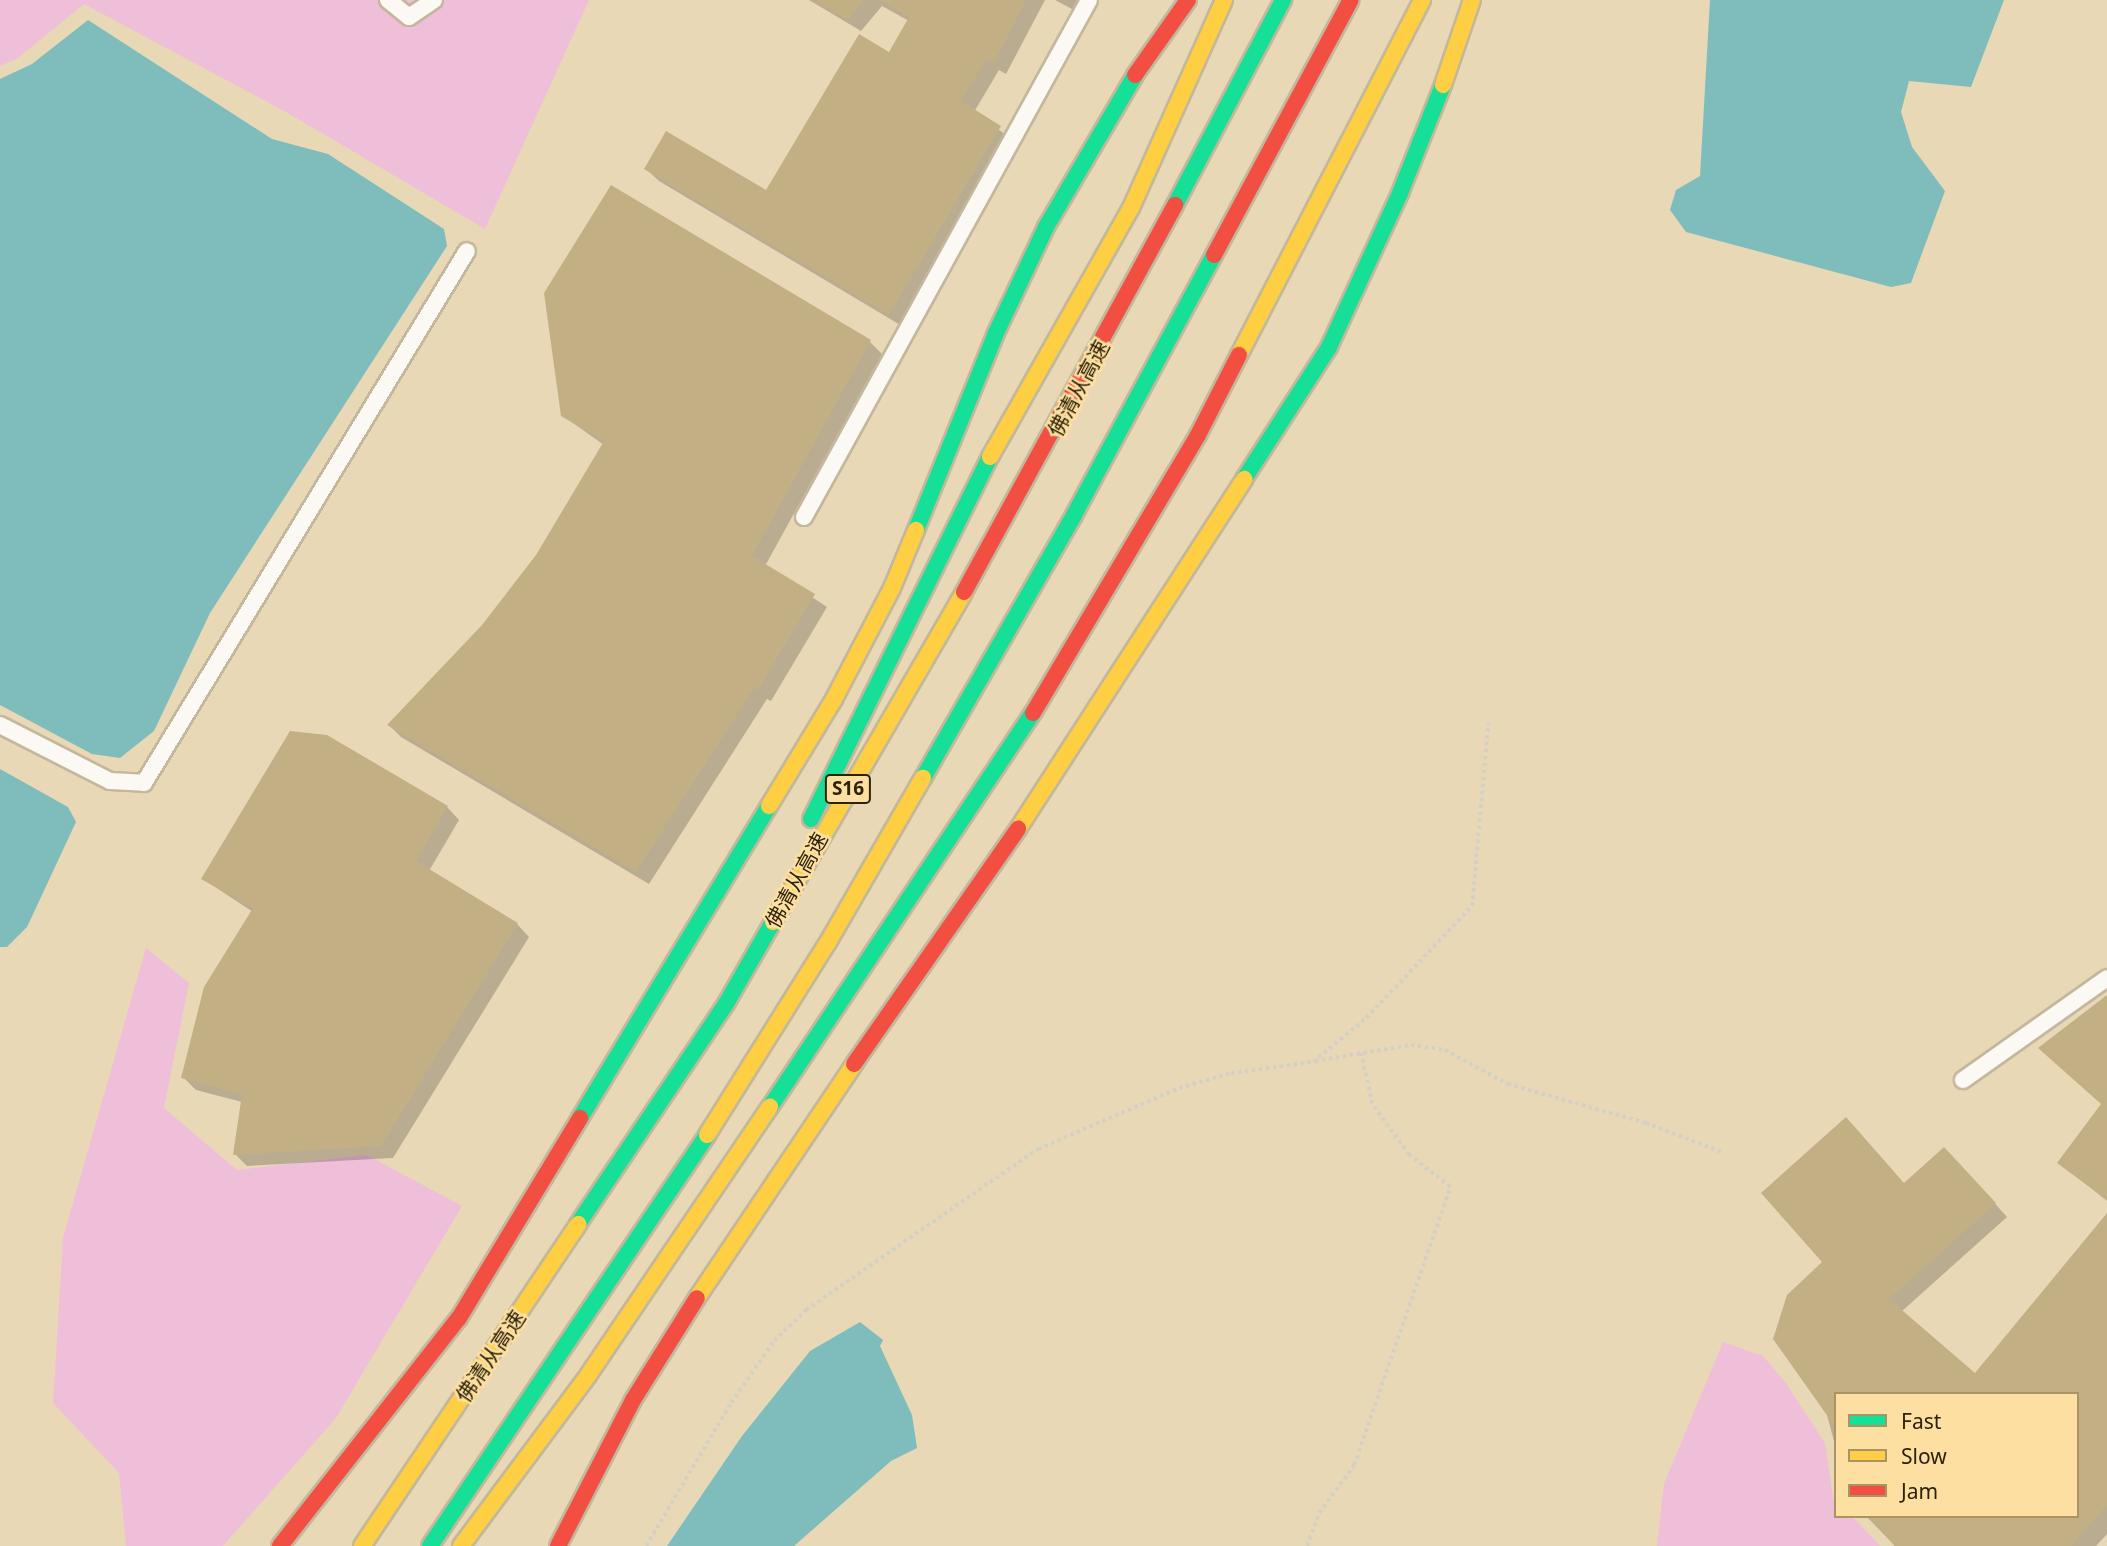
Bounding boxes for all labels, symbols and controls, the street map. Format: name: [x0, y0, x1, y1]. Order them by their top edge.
street label: 佛清从高速: [1042, 336, 1114, 440]
road number: S16: [824, 774, 872, 804]
street label: 佛清从高速: [760, 828, 832, 932]
street label: 佛清从高速: [450, 1305, 530, 1407]
legend: [1834, 1392, 2079, 1518]
text: Fast: [1901, 1407, 1941, 1435]
text: Slow: [1901, 1442, 1947, 1470]
text: Jam: [1901, 1477, 1938, 1505]

